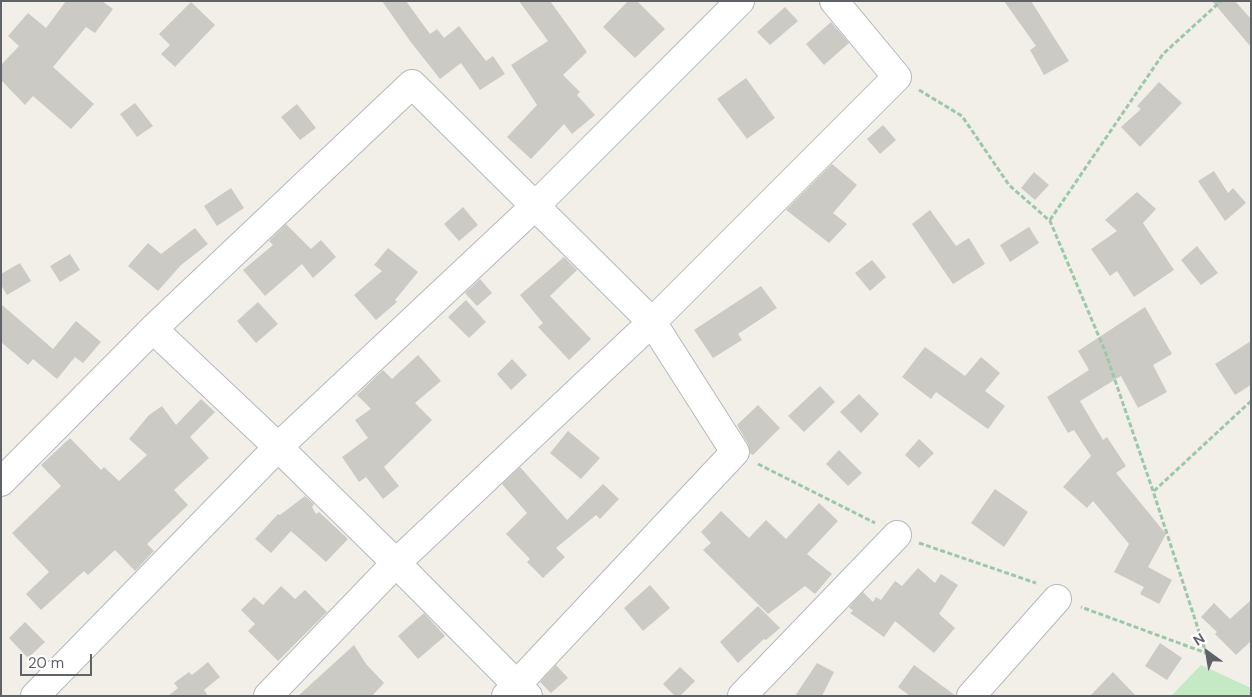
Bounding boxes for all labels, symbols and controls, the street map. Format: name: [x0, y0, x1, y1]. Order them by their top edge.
north arrow: [1182, 627, 1232, 677]
text: N: [1190, 629, 1208, 650]
scale bar: [22, 644, 95, 676]
text: 20 m: [28, 653, 64, 673]

